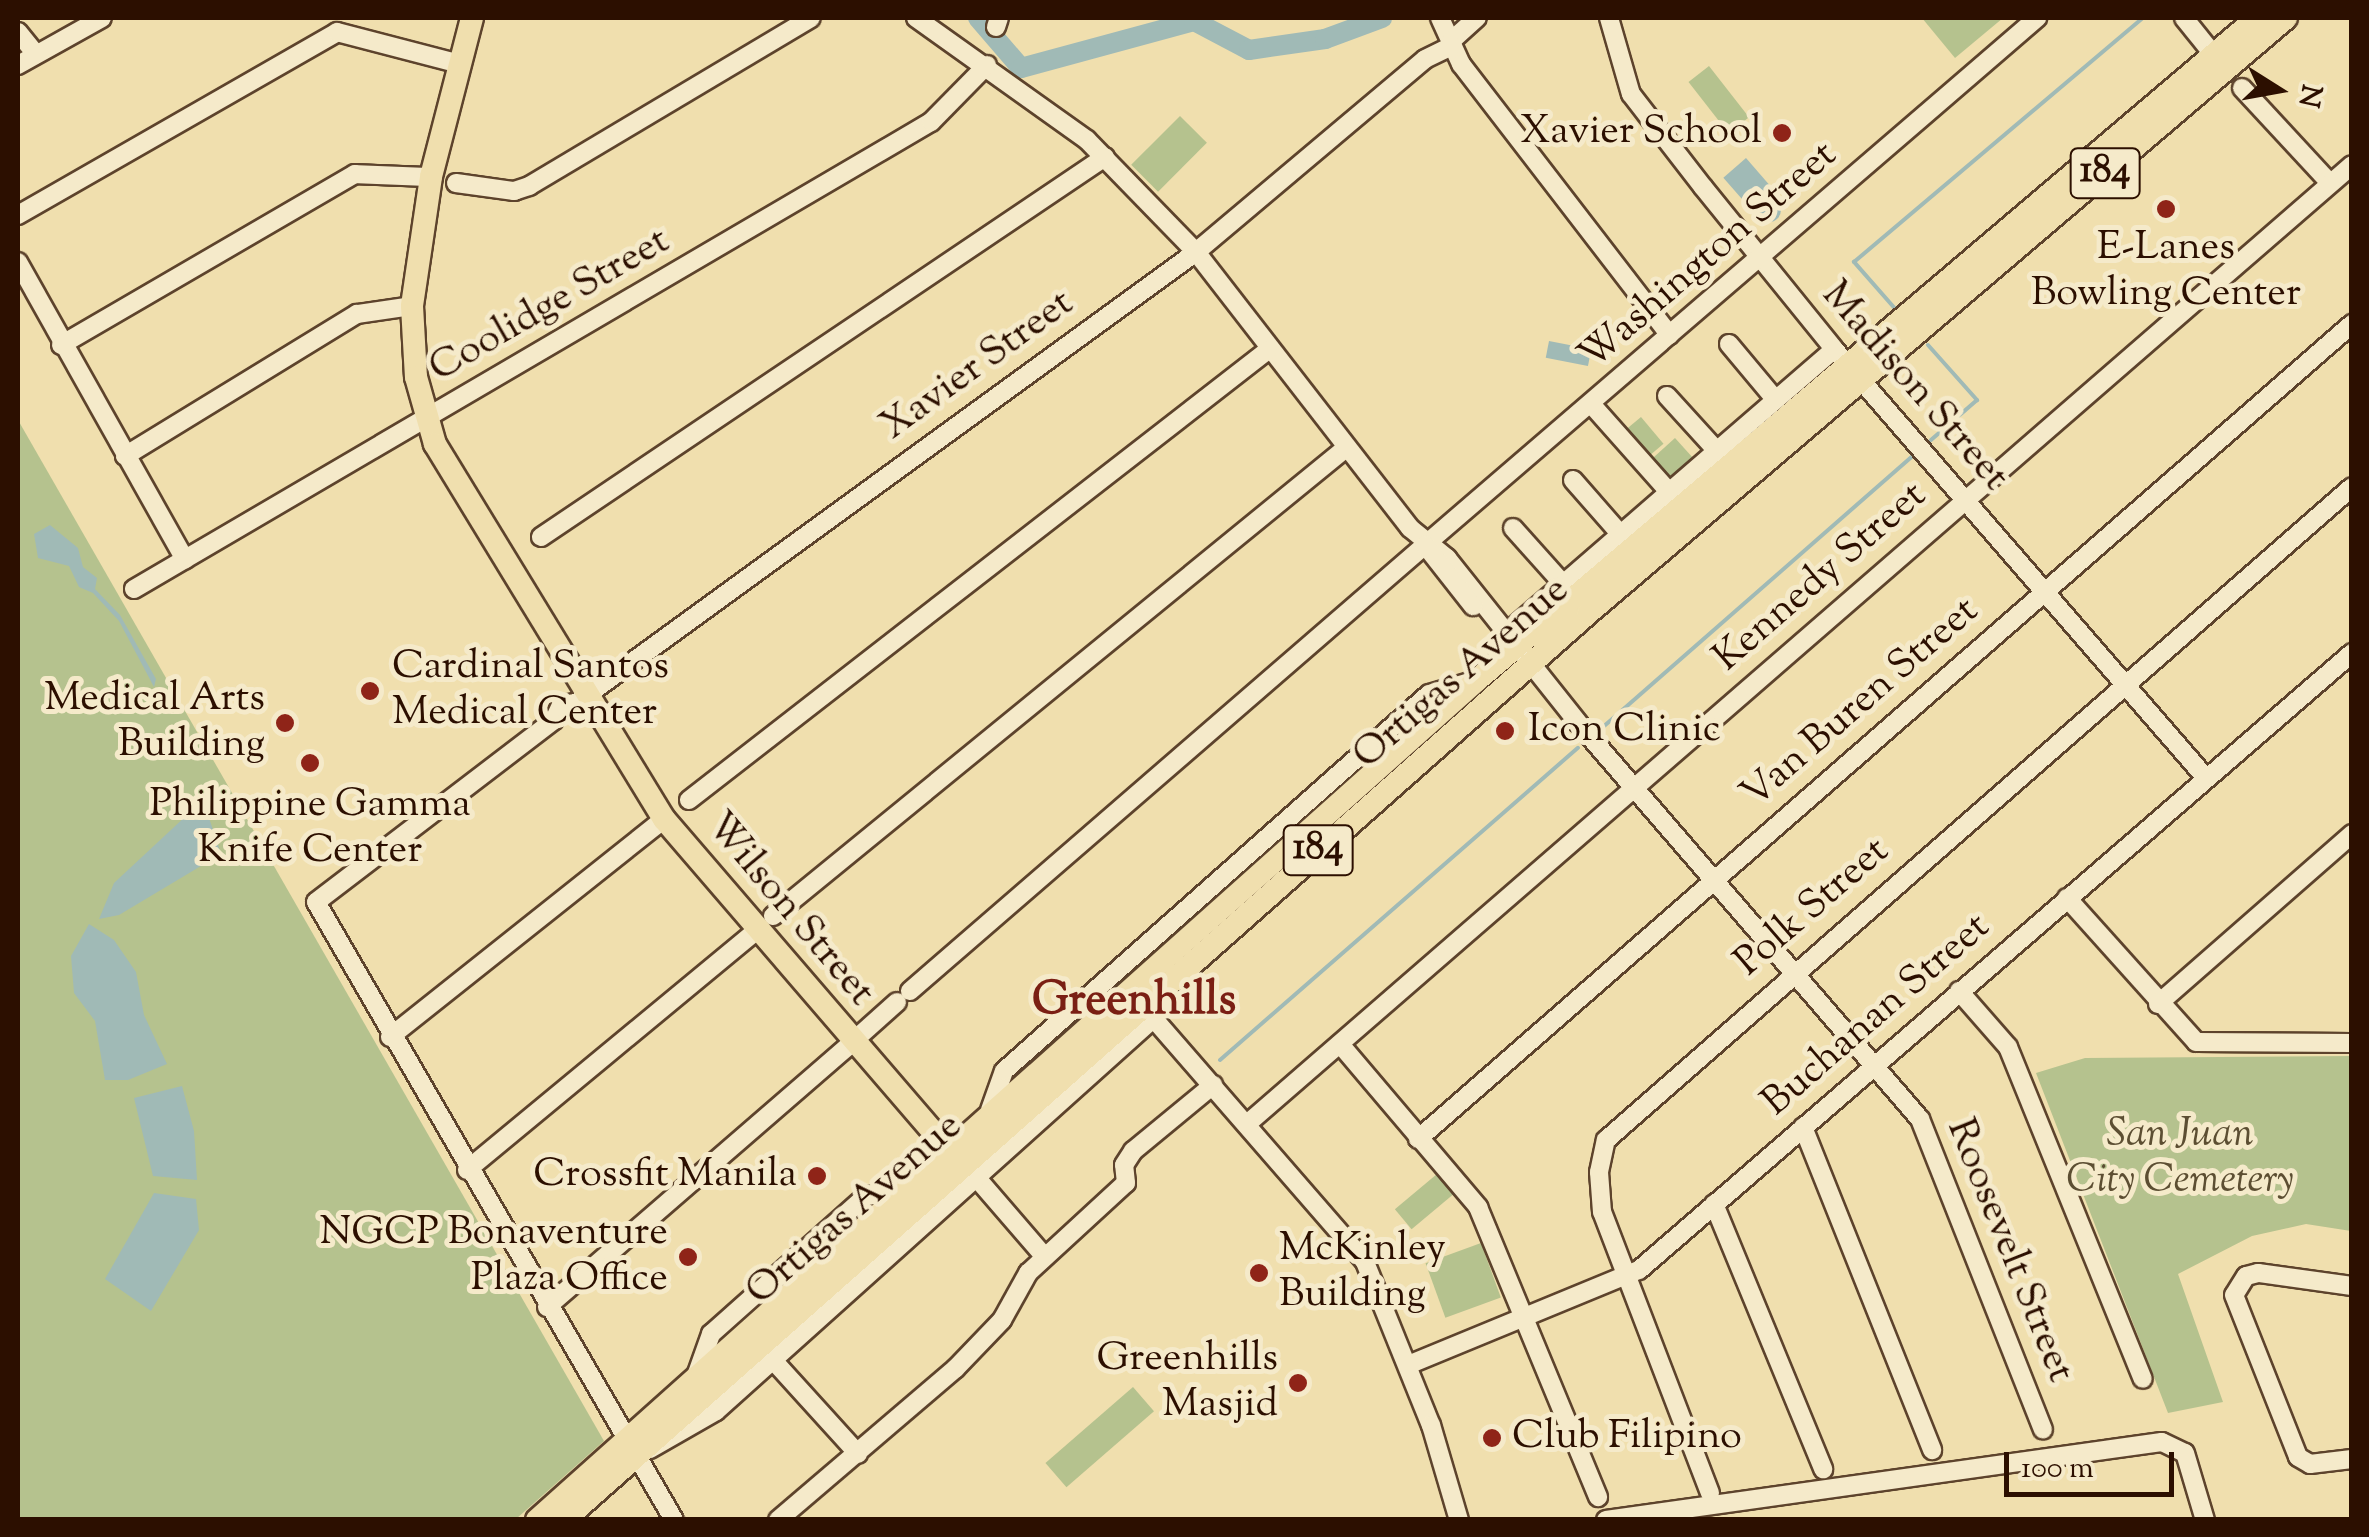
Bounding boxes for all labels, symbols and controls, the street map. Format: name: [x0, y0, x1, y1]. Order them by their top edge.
north arrow: [2229, 40, 2329, 140]
text: N: [2287, 81, 2330, 111]
place label: Xavier School: [1520, 109, 1762, 157]
marker: Xavier School: [1771, 122, 1793, 144]
street label: Washington Street: [1571, 132, 1847, 382]
road number: 184: [2068, 140, 2142, 206]
marker: E-Lanes Bowling Center: [2155, 198, 2177, 220]
street label: Coolidge Street: [422, 218, 678, 394]
place label: E-Lanes Bowling Center: [2031, 225, 2301, 319]
street label: Madison Street: [1810, 273, 2018, 501]
street label: Xavier Street: [873, 280, 1083, 452]
street label: Kennedy Street: [1705, 473, 1937, 683]
street label: Ortigas Avenue: [1344, 567, 1580, 781]
street label: Van Buren Street: [1733, 588, 1989, 820]
place label: Cardinal Santos Medical Center: [392, 644, 669, 738]
place label: Medical Arts Building: [44, 676, 265, 770]
marker: Cardinal Santos Medical Center: [357, 678, 383, 704]
place label: Icon Clinic: [1528, 707, 1721, 755]
marker: Medical Arts Building: [274, 712, 296, 734]
marker: Icon Clinic: [1492, 718, 1518, 744]
marker: Philippine Gamma Knife Center: [297, 750, 323, 776]
place label: Philippine Gamma Knife Center: [149, 782, 471, 876]
street label: Wilson Street: [694, 804, 884, 1016]
road number: 184: [1280, 817, 1356, 883]
street label: Polk Street: [1726, 828, 1900, 988]
street label: Buchanan Street: [1753, 904, 2001, 1128]
district label: Greenhills: [1032, 976, 1236, 1030]
street label: Ortigas Avenue: [737, 1103, 973, 1317]
street label: Roosevelt Street: [1934, 1112, 2084, 1390]
park label: San Juan City Cemetery: [2066, 1112, 2294, 1206]
place label: Crossfit Manila: [533, 1152, 797, 1200]
marker: Crossfit Manila: [806, 1165, 828, 1187]
place label: NGCP Bonaventure Plaza Office: [319, 1210, 668, 1304]
place label: McKinley Building: [1279, 1226, 1446, 1320]
marker: NGCP Bonaventure Plaza Office: [677, 1246, 699, 1268]
marker: McKinley Building: [1248, 1262, 1270, 1284]
place label: Greenhills Masjid: [1096, 1336, 1278, 1430]
marker: Greenhills Masjid: [1287, 1372, 1309, 1394]
place label: Club Filipino: [1512, 1414, 1742, 1462]
marker: Club Filipino: [1481, 1427, 1503, 1449]
scale bar: [2009, 1432, 2179, 1494]
text: 100 m: [2021, 1448, 2094, 1491]

